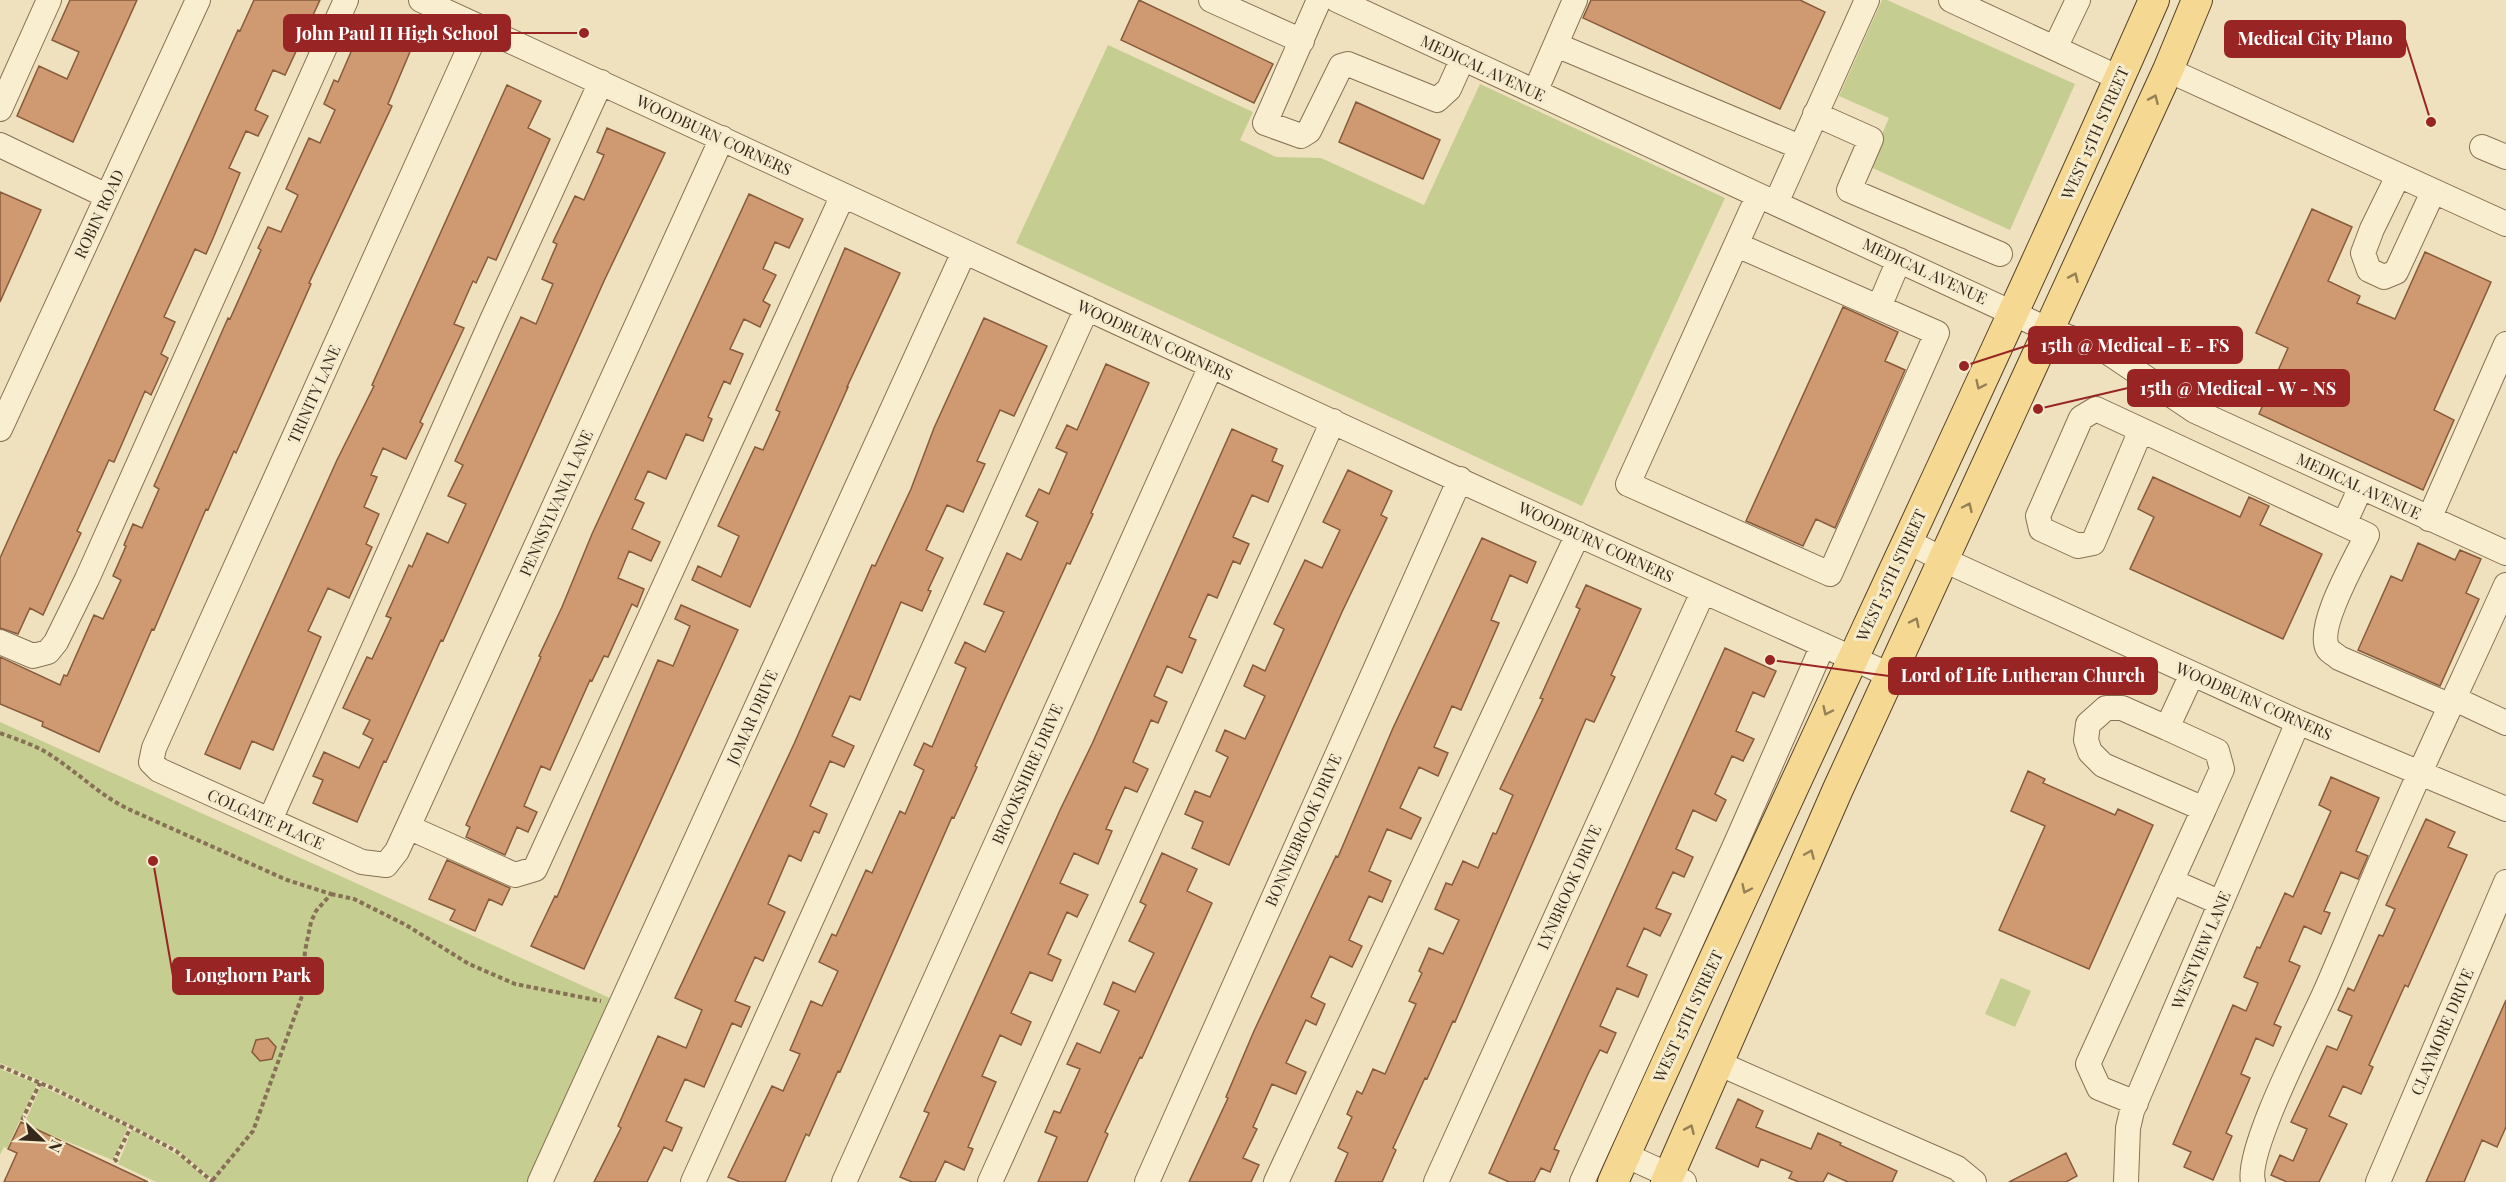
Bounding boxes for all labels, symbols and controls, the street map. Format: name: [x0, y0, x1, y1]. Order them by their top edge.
callout: John Paul II High School: [284, 15, 510, 51]
text: John Paul II High School: [295, 21, 499, 45]
callout: Medical City Plano: [2225, 21, 2405, 57]
text: Medical City Plano: [2237, 26, 2393, 50]
street label: MEDICAL AVENUE: [1418, 29, 1549, 106]
street label: WEST 15TH STREET: [2055, 63, 2133, 203]
street label: WOODBURN CORNERS: [632, 89, 795, 180]
one-way arrow: [2147, 95, 2159, 106]
street label: ROBIN ROAD: [69, 166, 128, 262]
street label: MEDICAL AVENUE: [1860, 232, 1991, 309]
one-way arrow: [2066, 272, 2078, 283]
street label: WOODBURN CORNERS: [1073, 294, 1236, 385]
callout: 15th @ Medical - E - FS: [2029, 327, 2242, 363]
text: 15th @ Medical - E - FS: [2041, 333, 2229, 357]
street label: TRINITY LANE: [282, 341, 345, 446]
callout: 15th @ Medical - W - NS: [2128, 370, 2349, 406]
text: 15th @ Medical - W - NS: [2140, 376, 2336, 400]
one-way arrow: [1976, 378, 1988, 389]
street label: PENNSYLVANIA LANE: [514, 426, 597, 579]
street label: MEDICAL AVENUE: [2294, 447, 2425, 524]
street label: WOODBURN CORNERS: [1514, 496, 1677, 587]
one-way arrow: [1961, 502, 1973, 513]
street label: WEST 15TH STREET: [1850, 505, 1930, 645]
one-way arrow: [1907, 618, 1919, 629]
street label: WOODBURN CORNERS: [2172, 656, 2336, 744]
callout: Lord of Life Lutheran Church: [1889, 658, 2157, 694]
text: Lord of Life Lutheran Church: [1901, 663, 2145, 687]
street label: JOMAR DRIVE: [721, 666, 782, 768]
street label: BROOKSHIRE DRIVE: [986, 700, 1067, 847]
one-way arrow: [1823, 705, 1835, 716]
street label: BONNIEBROOK DRIVE: [1259, 750, 1346, 909]
street label: COLGATE PLACE: [204, 783, 328, 854]
street label: LYNBROOK DRIVE: [1532, 821, 1605, 952]
one-way arrow: [1803, 849, 1815, 860]
one-way arrow: [1742, 882, 1754, 893]
street label: WESTVIEW LANE: [2166, 888, 2235, 1013]
street label: WEST 15TH STREET: [1647, 946, 1727, 1086]
callout: Longhorn Park: [173, 958, 323, 994]
text: Longhorn Park: [185, 963, 311, 987]
street label: CLAYMORE DRIVE: [2405, 965, 2478, 1098]
north arrow: [12, 1110, 72, 1170]
one-way arrow: [1683, 1124, 1695, 1135]
text: N: [44, 1137, 68, 1156]

